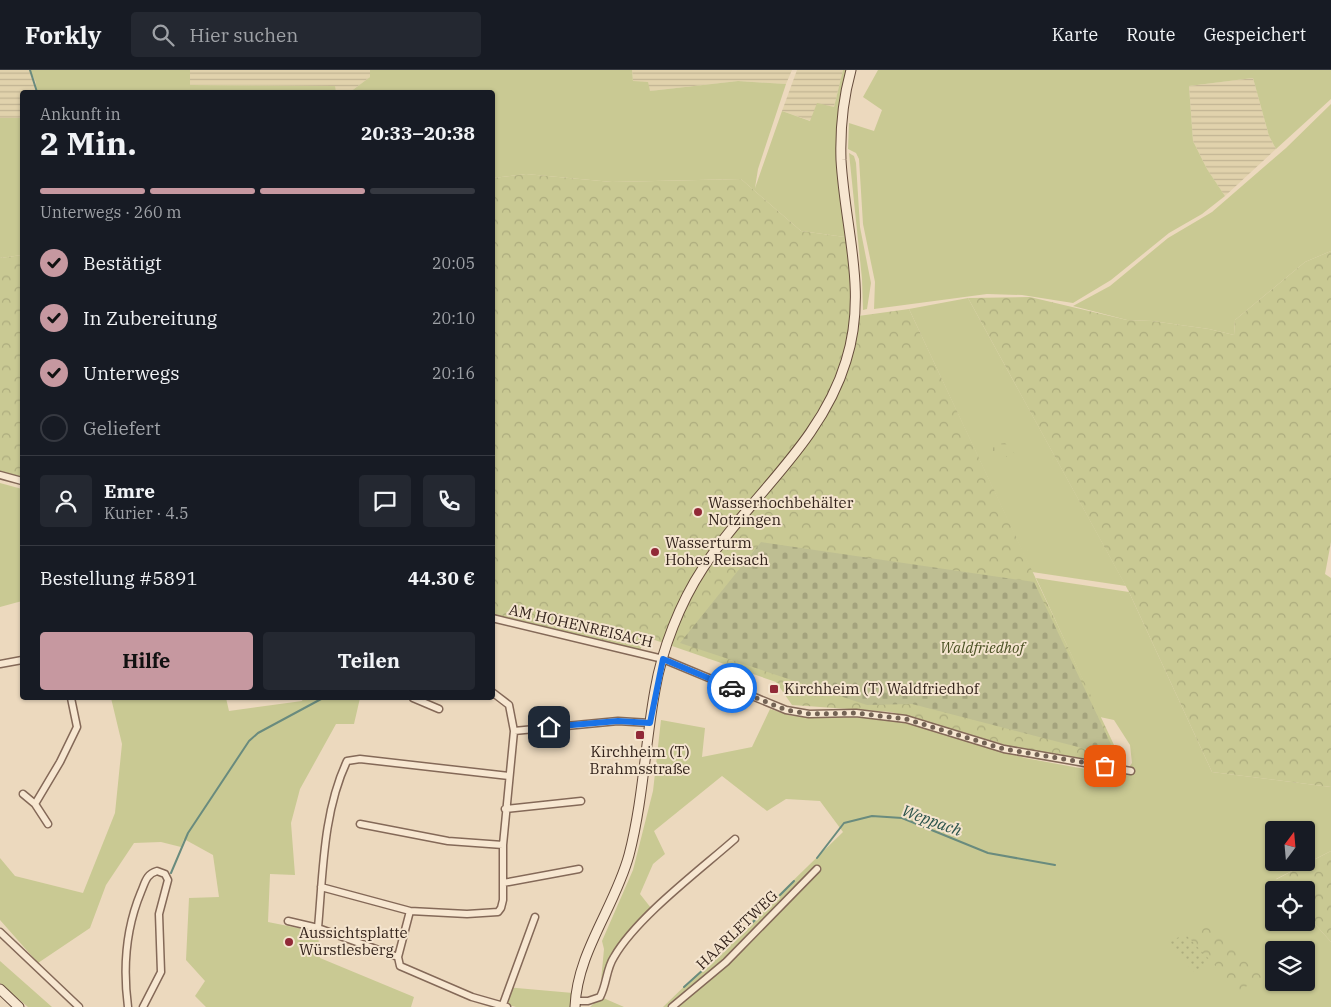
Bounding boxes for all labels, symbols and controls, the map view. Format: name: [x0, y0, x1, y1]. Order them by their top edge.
search box: [131, 12, 481, 57]
text: Forkly: [25, 19, 101, 51]
icon: search: [149, 21, 177, 49]
text: Hier suchen: [189, 23, 298, 47]
text: Karte: [1052, 23, 1098, 46]
text: Route: [1126, 23, 1175, 46]
text: Gespeichert: [1203, 23, 1306, 46]
text: Ankunft in: [40, 104, 121, 124]
text: 20:33–20:38: [361, 121, 475, 145]
text: 2 Min.: [40, 122, 137, 164]
text: Unterwegs · 260 m: [40, 202, 182, 222]
icon: check: [40, 249, 68, 277]
text: Bestätigt: [83, 251, 162, 275]
text: 20:05: [432, 253, 475, 273]
icon: check: [40, 304, 68, 332]
text: In Zubereitung: [83, 306, 217, 330]
text: 20:10: [432, 308, 475, 328]
icon: check: [40, 359, 68, 387]
text: Unterwegs: [83, 361, 179, 385]
text: 20:16: [432, 363, 475, 383]
text: Geliefert: [83, 416, 161, 440]
button: person: [40, 475, 92, 527]
button: chat: [359, 475, 411, 527]
button: phone: [423, 475, 475, 527]
text: Emre: [104, 479, 155, 503]
place label: Wasserhochbehälter Notzingen: [708, 493, 854, 529]
text: Kurier · 4.5: [104, 503, 189, 523]
marker: Wasserhochbehälter Notzingen: [692, 506, 704, 518]
place label: Wasserturm Hohes Reisach: [665, 533, 769, 569]
marker: Wasserturm Hohes Reisach: [649, 546, 661, 558]
text: Bestellung #5891: [40, 566, 198, 590]
text: 44.30 €: [408, 566, 475, 590]
street label: AM HOHENREISACH: [507, 600, 655, 651]
button: Hilfe: [40, 632, 253, 690]
button: Teilen: [263, 632, 475, 690]
park label: Waldfriedhof: [940, 638, 1027, 657]
courier: [707, 663, 757, 713]
icon: car: [718, 674, 746, 702]
place label: Kirchheim (T) Waldfriedhof: [784, 679, 980, 698]
marker: Kirchheim (T) Waldfriedhof: [768, 683, 780, 695]
pin: [528, 706, 570, 748]
icon: home: [535, 713, 563, 741]
marker: Kirchheim (T) Brahmsstraße: [634, 729, 646, 741]
place label: Kirchheim (T) Brahmsstraße: [590, 742, 690, 778]
pin: [1084, 745, 1126, 787]
icon: bag: [1091, 752, 1119, 780]
water label: Weppach: [899, 800, 965, 840]
north arrow: [1265, 821, 1315, 871]
map controls: [1265, 821, 1315, 991]
button: locate: [1265, 881, 1315, 931]
street label: HAARLETWEG: [692, 886, 782, 973]
place label: Aussichtsplatte Würstlesberg: [299, 923, 407, 959]
marker: Aussichtsplatte Würstlesberg: [283, 936, 295, 948]
button: layers: [1265, 941, 1315, 991]

